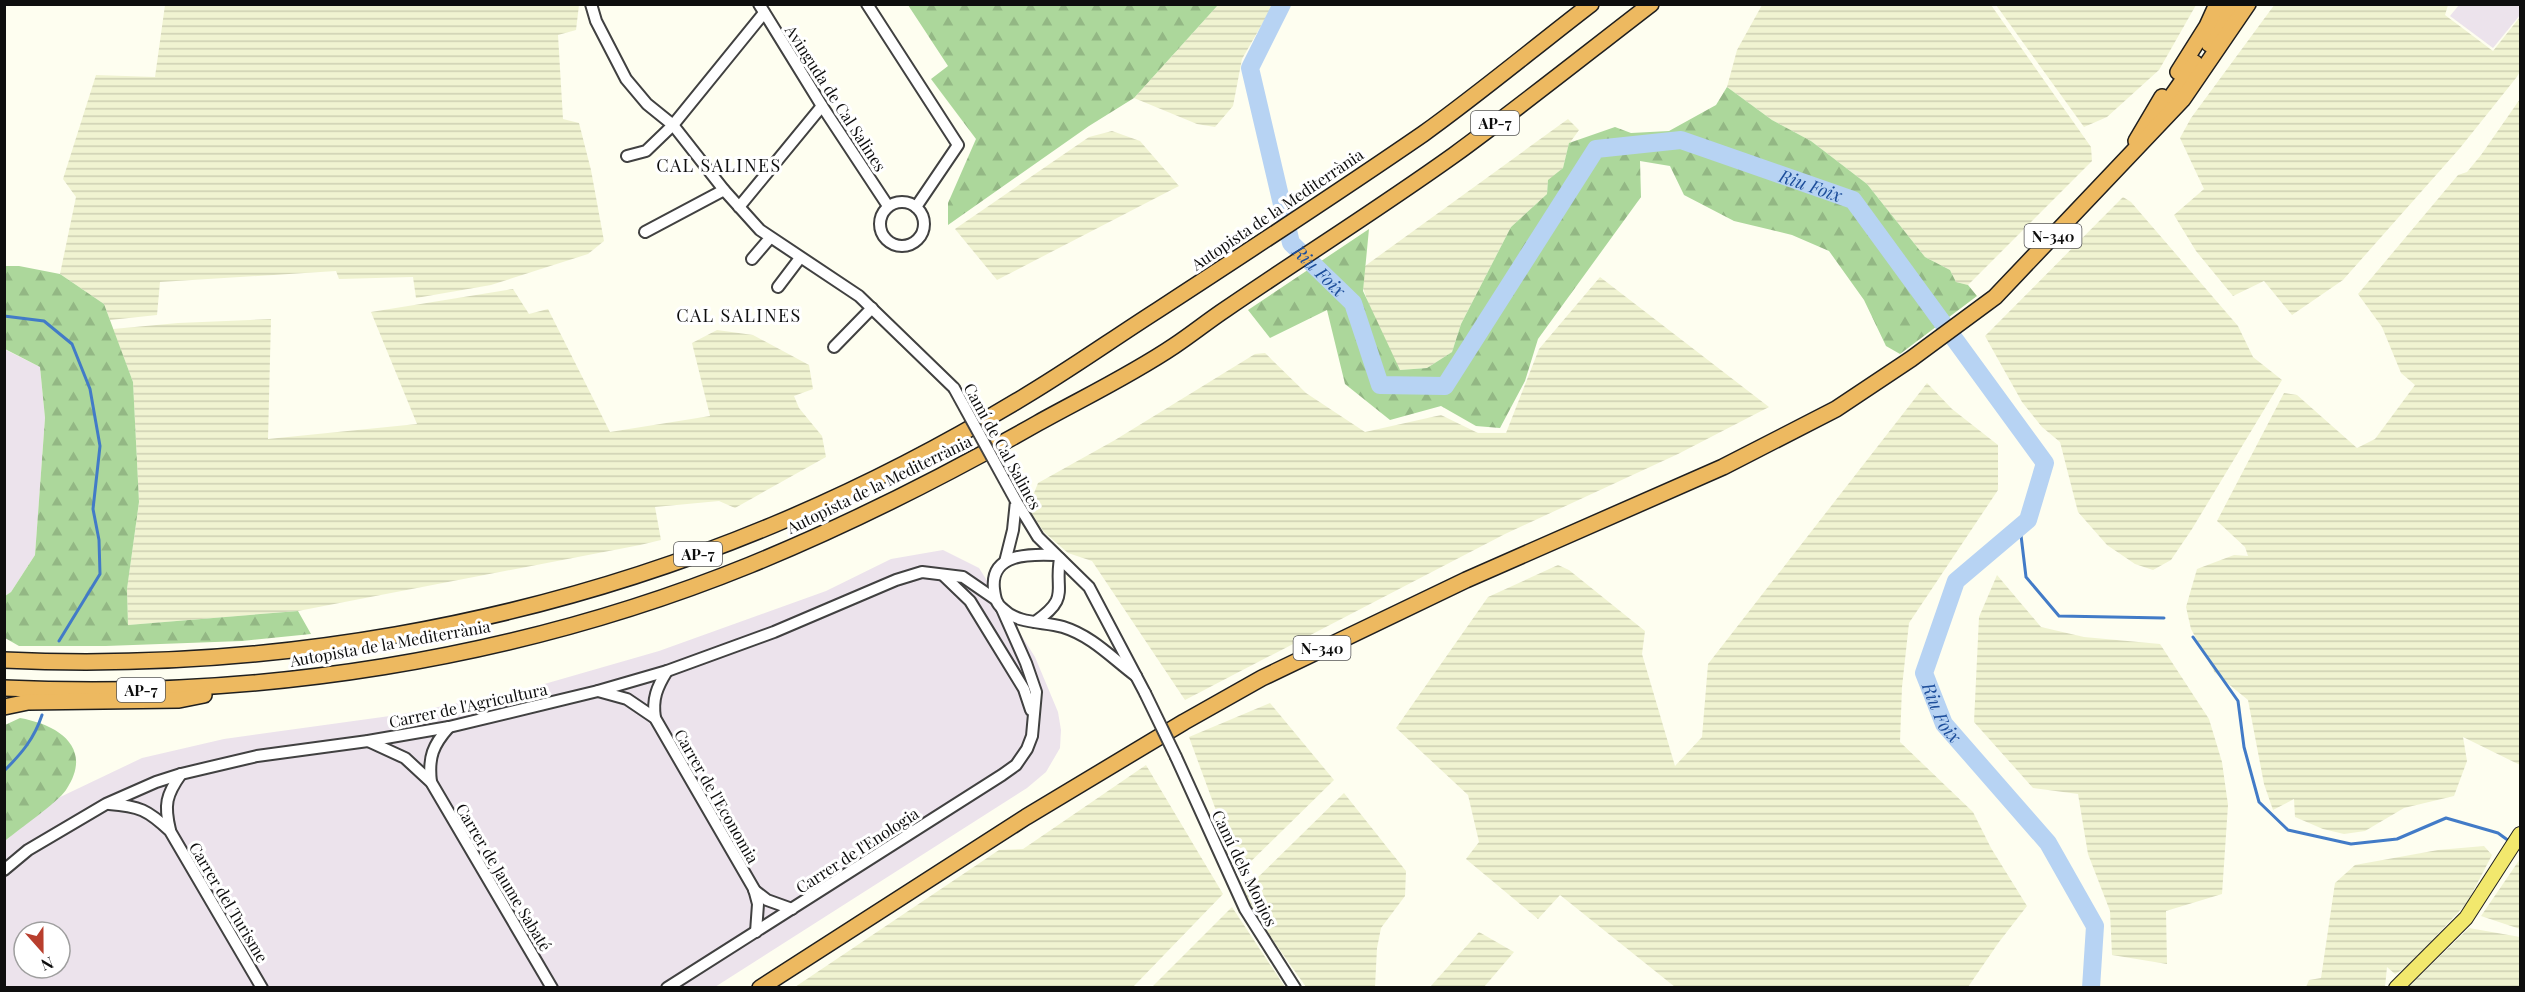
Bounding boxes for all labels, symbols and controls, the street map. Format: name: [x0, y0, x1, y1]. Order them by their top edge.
street label: Avinguda de Cal Salines: [780, 20, 891, 175]
road number: AP-7: [1471, 111, 1519, 135]
street label: Autopista de la Mediterrània: [1186, 144, 1367, 275]
district label: CAL SALINES: [656, 153, 782, 177]
water label: Riu Foix: [1775, 163, 1846, 208]
road number: N-340: [2024, 224, 2082, 248]
water label: Riu Foix: [1287, 239, 1352, 302]
district label: CAL SALINES: [676, 303, 802, 327]
street label: Camí de Cal Salines: [960, 379, 1046, 513]
street label: Autopista de la Mediterrània: [782, 430, 975, 538]
road number: AP-7: [674, 542, 722, 566]
street label: Autopista de la Mediterrània: [287, 615, 492, 671]
road number: N-340: [1294, 636, 1350, 660]
road number: AP-7: [117, 678, 165, 702]
street label: Carrer de l'Agricultura: [387, 678, 549, 732]
water label: Riu Foix: [1916, 678, 1967, 748]
street label: Carrer de l'Economia: [670, 725, 764, 867]
street label: Carrer de Jaume Sabaté: [452, 799, 556, 955]
street label: Carrer de l'Enologia: [792, 802, 922, 898]
street label: Camí dels Monjos: [1208, 806, 1282, 930]
street label: Carrer del Turisme: [185, 838, 273, 966]
north arrow: [12, 920, 72, 980]
text: N: [38, 953, 57, 977]

